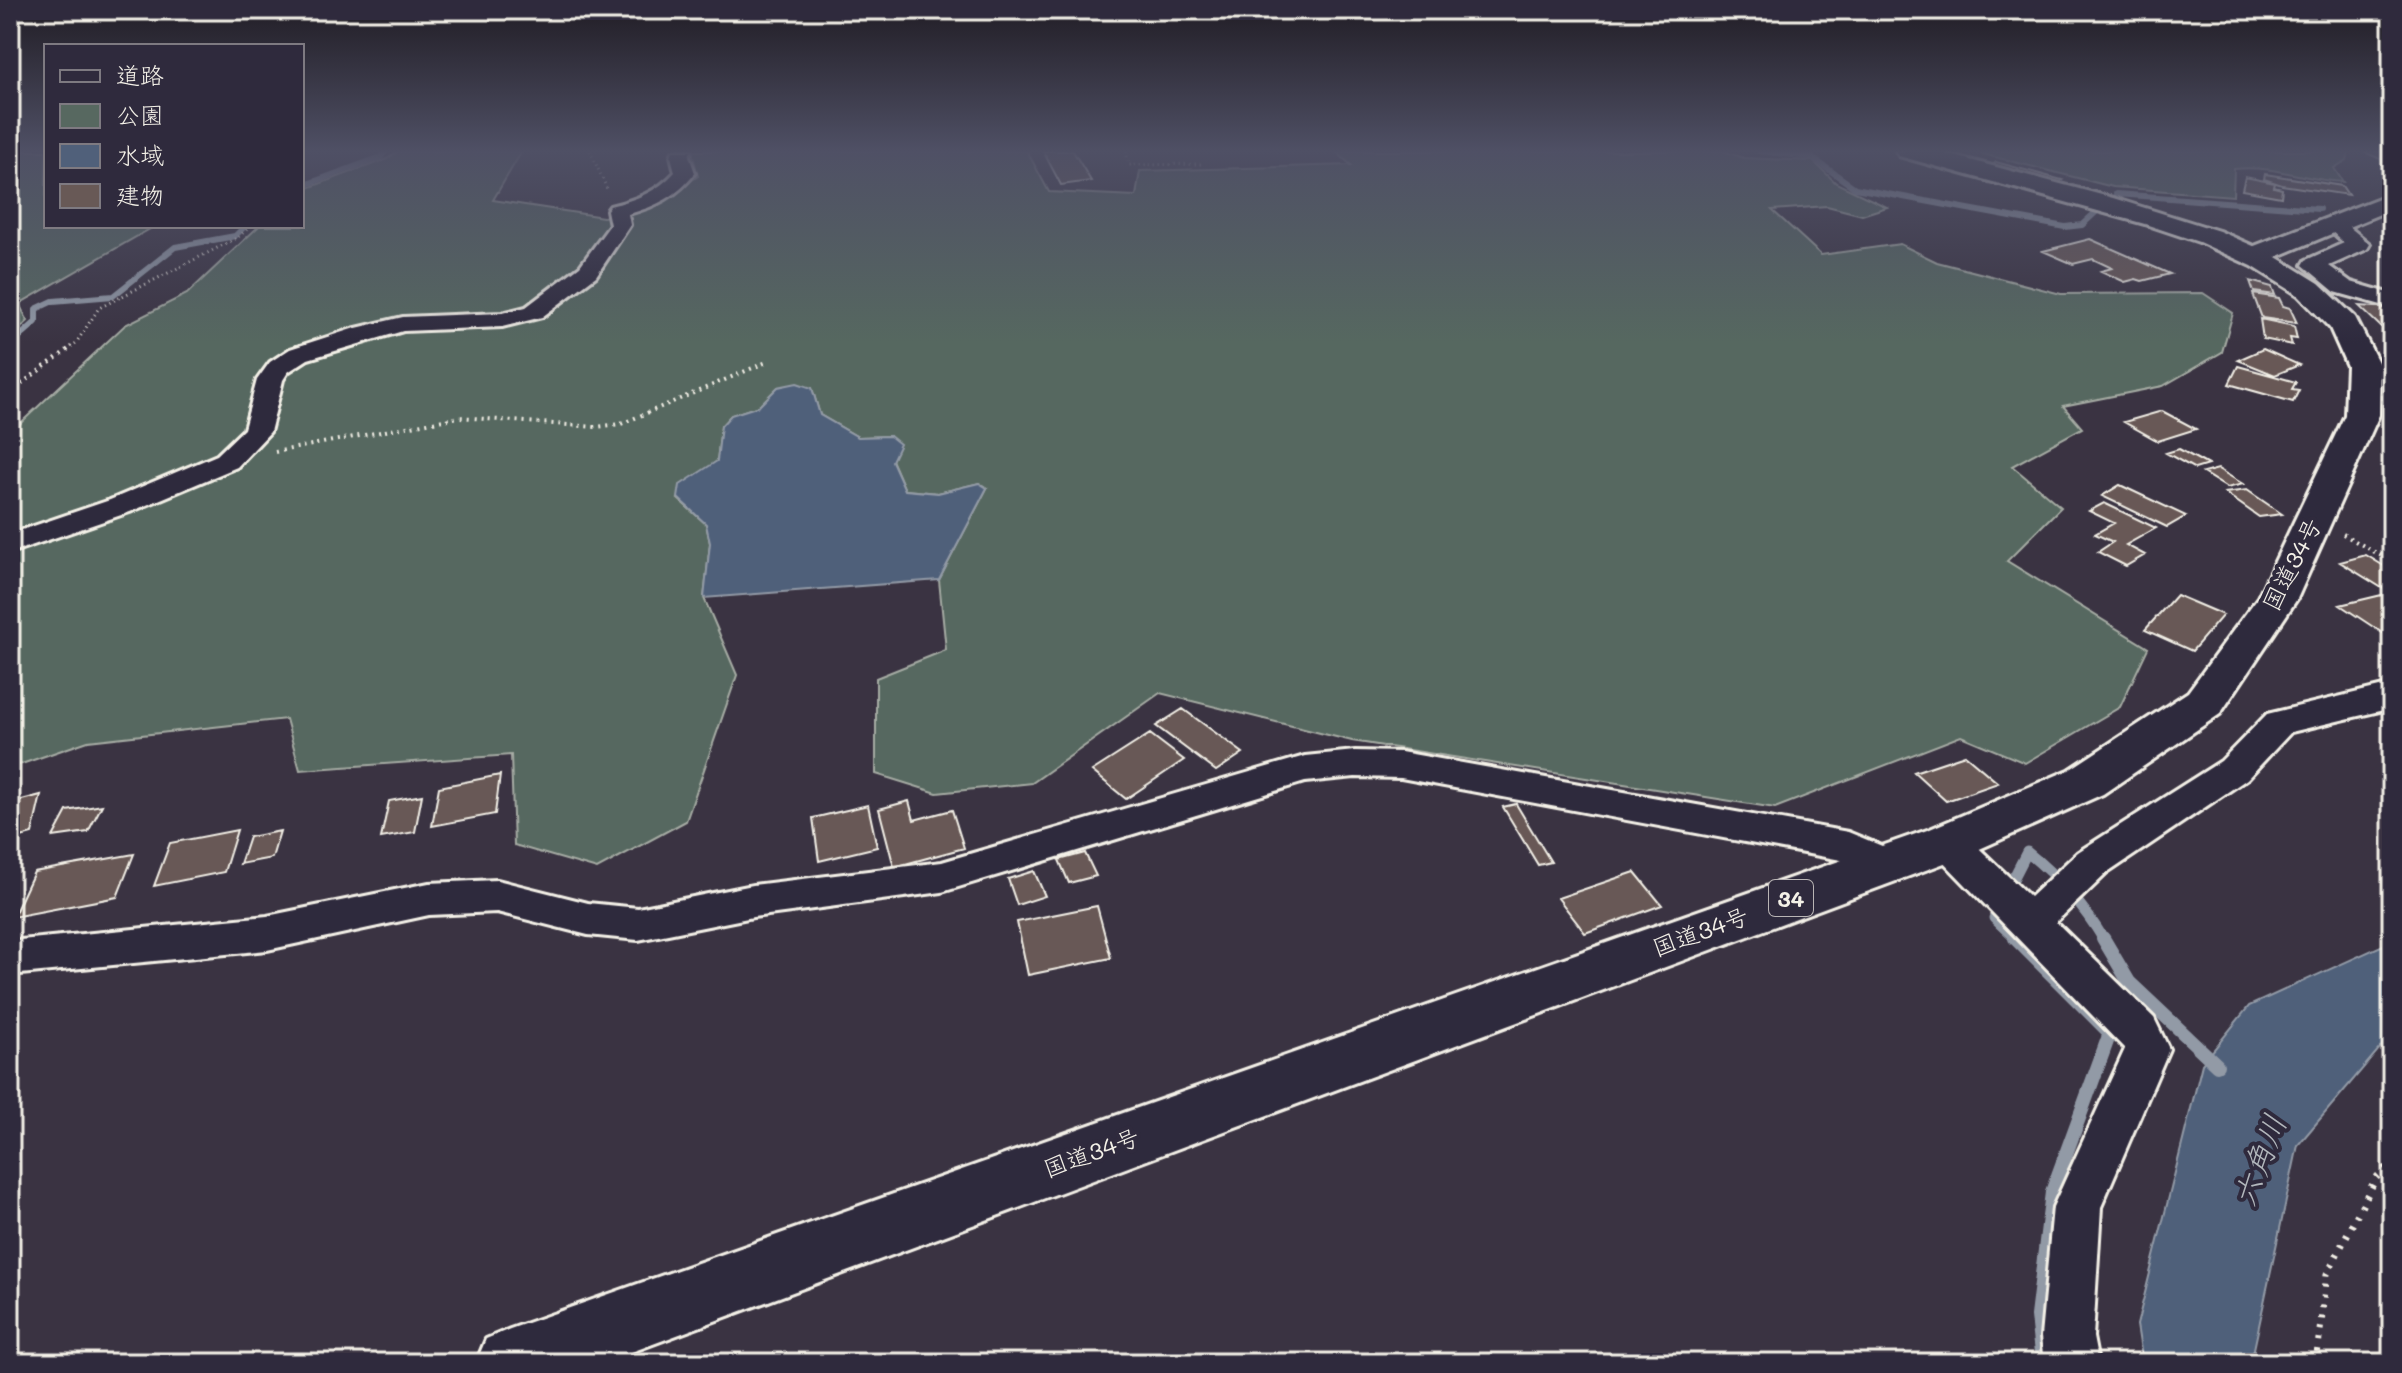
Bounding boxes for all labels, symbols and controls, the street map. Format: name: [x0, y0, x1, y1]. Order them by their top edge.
legend: [44, 44, 304, 228]
text: 道路: [116, 59, 164, 90]
text: 公園: [116, 99, 164, 130]
text: 水域: [116, 139, 164, 170]
text: 建物: [116, 179, 164, 210]
street label: 国道34号: [2254, 512, 2328, 616]
road number: 34: [1769, 880, 1813, 916]
street label: 国道34号: [1648, 899, 1752, 963]
water label: 六角川: [2221, 1108, 2295, 1212]
street label: 国道34号: [1039, 1120, 1143, 1184]

